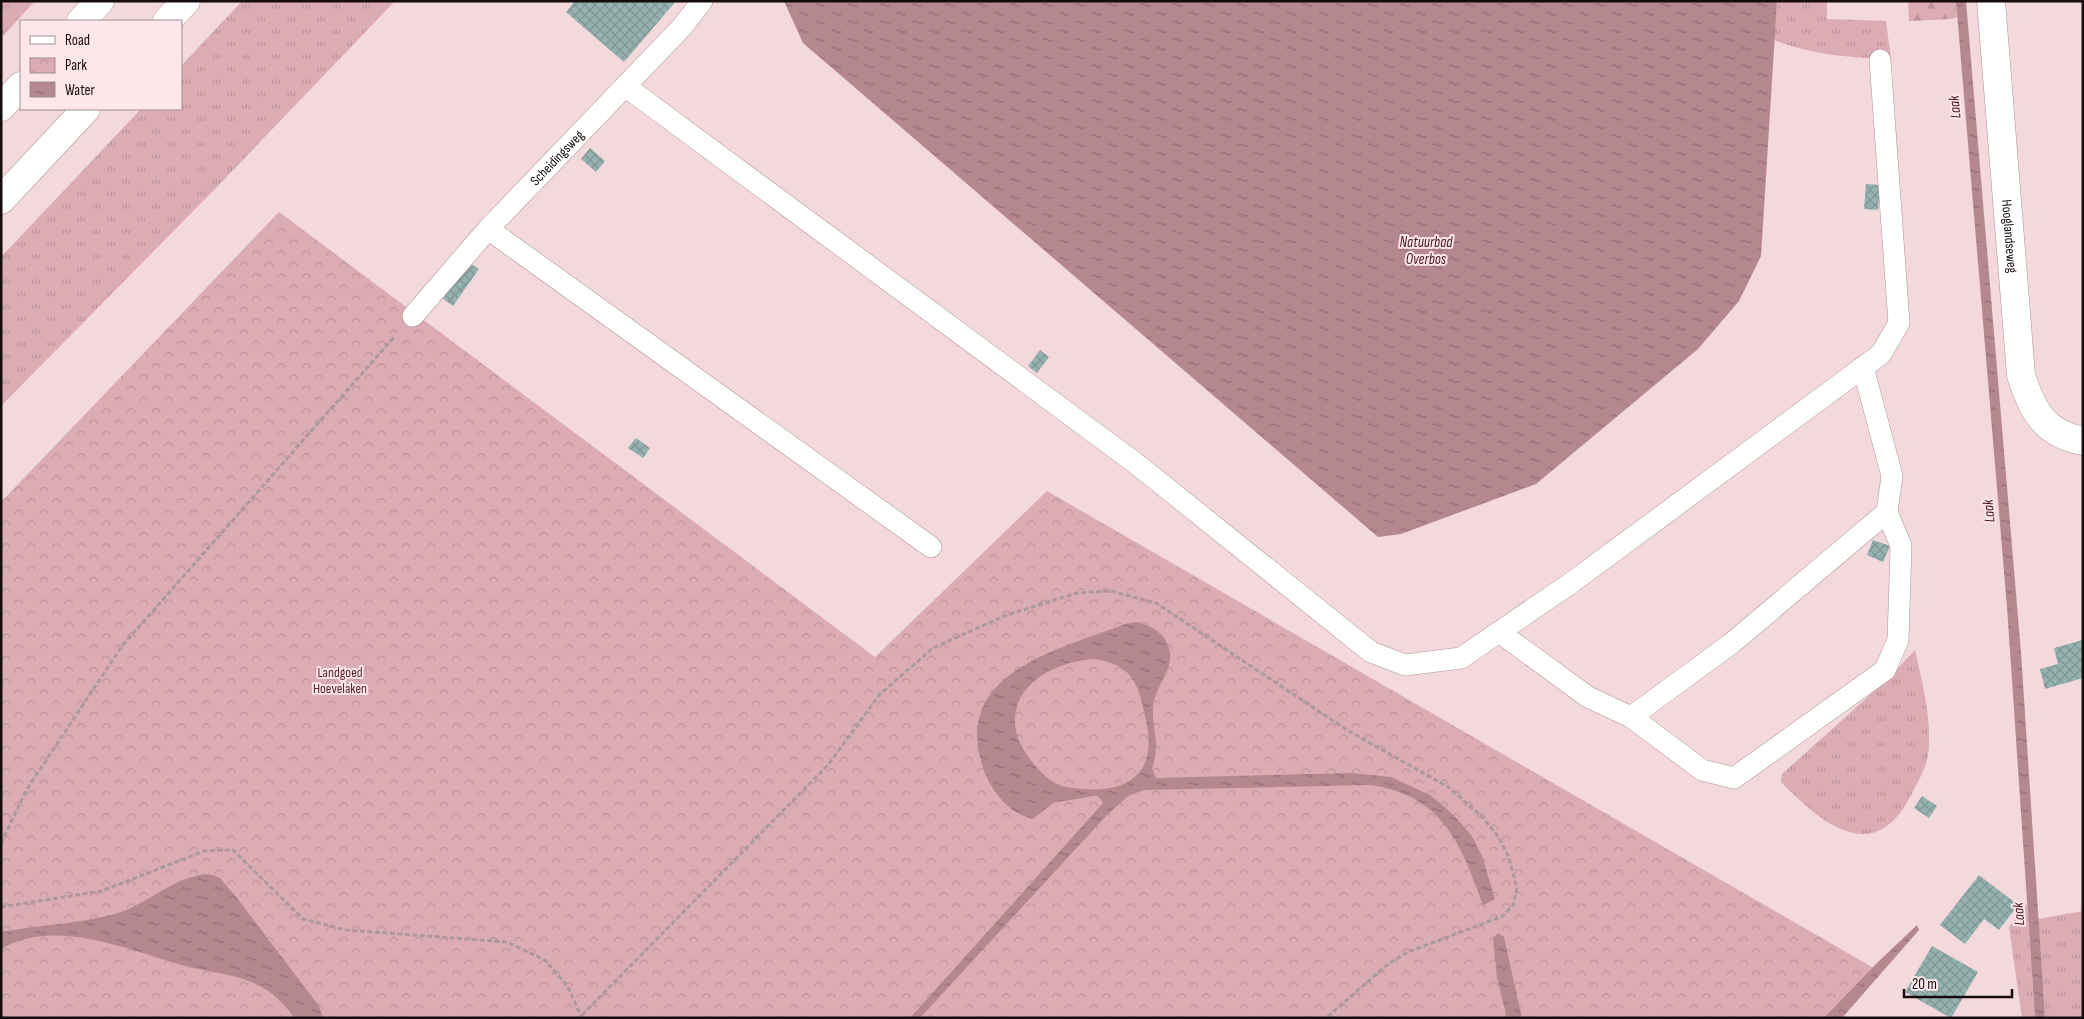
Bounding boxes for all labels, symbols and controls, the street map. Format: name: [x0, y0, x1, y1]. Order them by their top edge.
legend: [20, 20, 182, 110]
text: Road: [65, 31, 90, 50]
text: Park: [65, 56, 87, 75]
text: Water: [65, 81, 96, 100]
water label: Laak: [1944, 94, 1965, 119]
street label: Scheidingsweg: [526, 126, 587, 189]
street label: Hooglandseweg: [1998, 199, 2021, 274]
water label: Natuurbad Overbos: [1400, 233, 1453, 269]
water label: Laak: [1978, 498, 1999, 523]
park label: Landgoed Hoevelaken: [313, 664, 367, 697]
water label: Laak: [2009, 901, 2029, 926]
scale bar: [1904, 966, 2012, 998]
text: 20 m: [1912, 975, 1937, 994]

